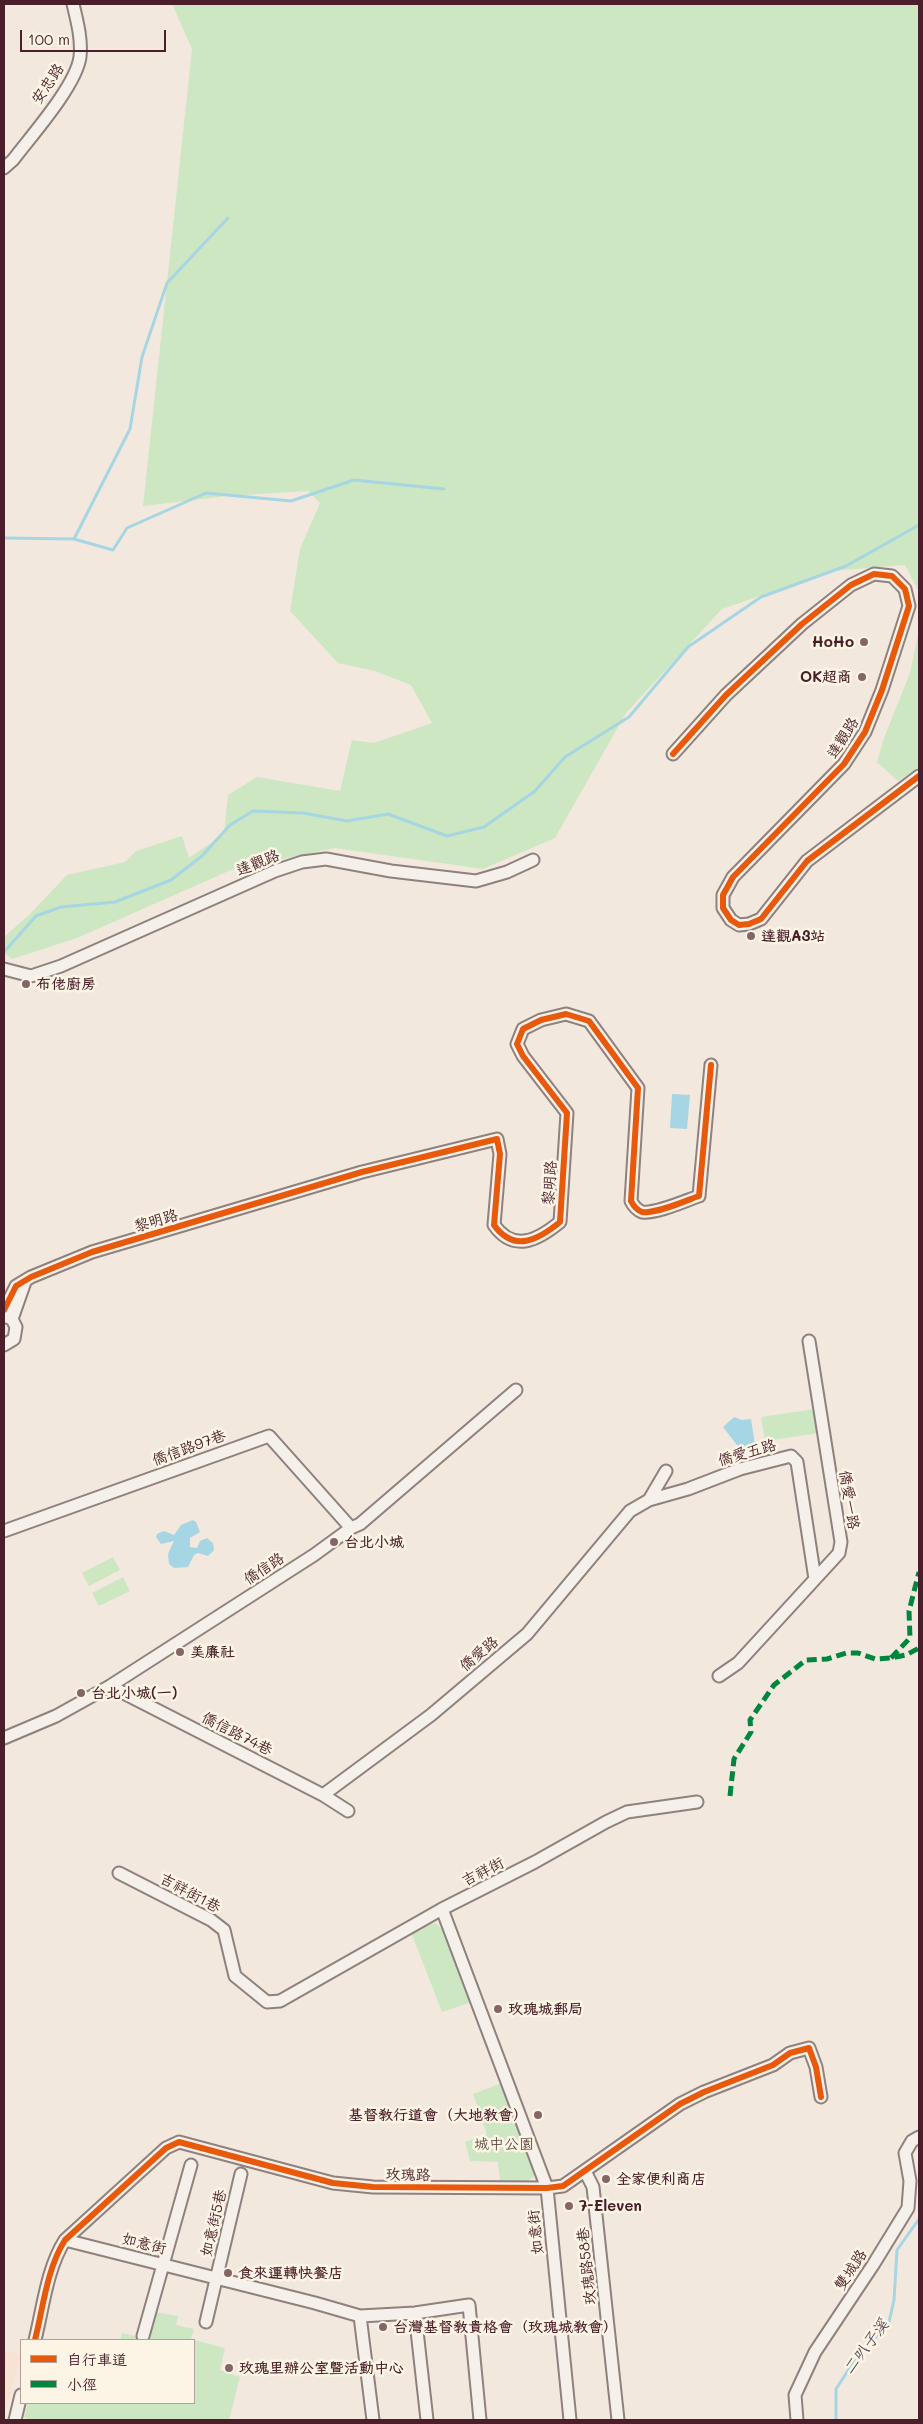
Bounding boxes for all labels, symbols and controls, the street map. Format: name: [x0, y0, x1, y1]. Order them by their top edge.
scale bar: [22, 20, 169, 52]
text: 100 m: [28, 29, 70, 49]
street label: 安忠路: [28, 60, 68, 108]
place label: HoHo: [812, 633, 854, 651]
marker: HoHo: [858, 636, 870, 648]
place label: OK超商: [800, 668, 852, 686]
marker: OK超商: [856, 671, 868, 683]
street label: 達觀路: [823, 714, 863, 762]
street label: 達觀路: [234, 846, 282, 880]
place label: 達觀A3站: [761, 927, 825, 945]
marker: 達觀A3站: [745, 930, 757, 942]
place label: 布佬廚房: [36, 975, 96, 993]
marker: 布佬廚房: [20, 978, 32, 990]
street label: 黎明路: [539, 1160, 561, 1206]
street label: 黎明路: [132, 1206, 180, 1236]
street label: 僑信路97巷: [150, 1426, 228, 1470]
street label: 僑愛五路: [716, 1436, 778, 1470]
street label: 僑愛一路: [835, 1469, 863, 1531]
place label: 台北小城: [344, 1533, 404, 1551]
marker: 台北小城: [328, 1536, 340, 1548]
street label: 僑信路: [240, 1549, 288, 1589]
street label: 僑愛路: [456, 1633, 502, 1675]
place label: 美廉社: [190, 1643, 235, 1661]
marker: 美廉社: [174, 1646, 186, 1658]
place label: 台北小城(一): [91, 1684, 177, 1702]
marker: 台北小城(一): [75, 1687, 87, 1699]
street label: 僑信路74巷: [199, 1708, 275, 1760]
street label: 吉祥街: [459, 1854, 507, 1890]
street label: 吉祥街1巷: [156, 1869, 224, 1917]
place label: 玫瑰城郵局: [508, 2000, 583, 2018]
marker: 玫瑰城郵局: [492, 2003, 504, 2015]
place label: 基督教行道會（大地教會）: [348, 2106, 528, 2124]
marker: 基督教行道會（大地教會）: [532, 2109, 544, 2121]
park label: 城中公園: [474, 2135, 534, 2153]
street label: 玫瑰路: [385, 2166, 431, 2184]
place label: 全家便利商店: [616, 2170, 706, 2188]
marker: 全家便利商店: [600, 2173, 612, 2185]
street label: 如意街5巷: [197, 2187, 231, 2259]
place label: 7-Eleven: [579, 2197, 642, 2215]
marker: 7-Eleven: [563, 2200, 575, 2212]
street label: 如意街: [525, 2209, 547, 2255]
street label: 玫瑰路58巷: [574, 2226, 600, 2306]
street label: 如意街: [120, 2230, 168, 2258]
street label: 雙城路: [831, 2246, 871, 2294]
place label: 食來運轉快餐店: [238, 2264, 343, 2282]
marker: 食來運轉快餐店: [222, 2267, 234, 2279]
water label: 二叭子溪: [839, 2316, 893, 2378]
place label: 台灣基督教貴格會（玫瑰城教會）: [393, 2318, 618, 2336]
marker: 台灣基督教貴格會（玫瑰城教會）: [377, 2321, 389, 2333]
legend: [20, 2339, 195, 2404]
text: 自行車道: [67, 2349, 127, 2369]
place label: 玫瑰里辦公室暨活動中心: [239, 2359, 404, 2377]
marker: 玫瑰里辦公室暨活動中心: [223, 2362, 235, 2374]
text: 小徑: [67, 2374, 97, 2394]

